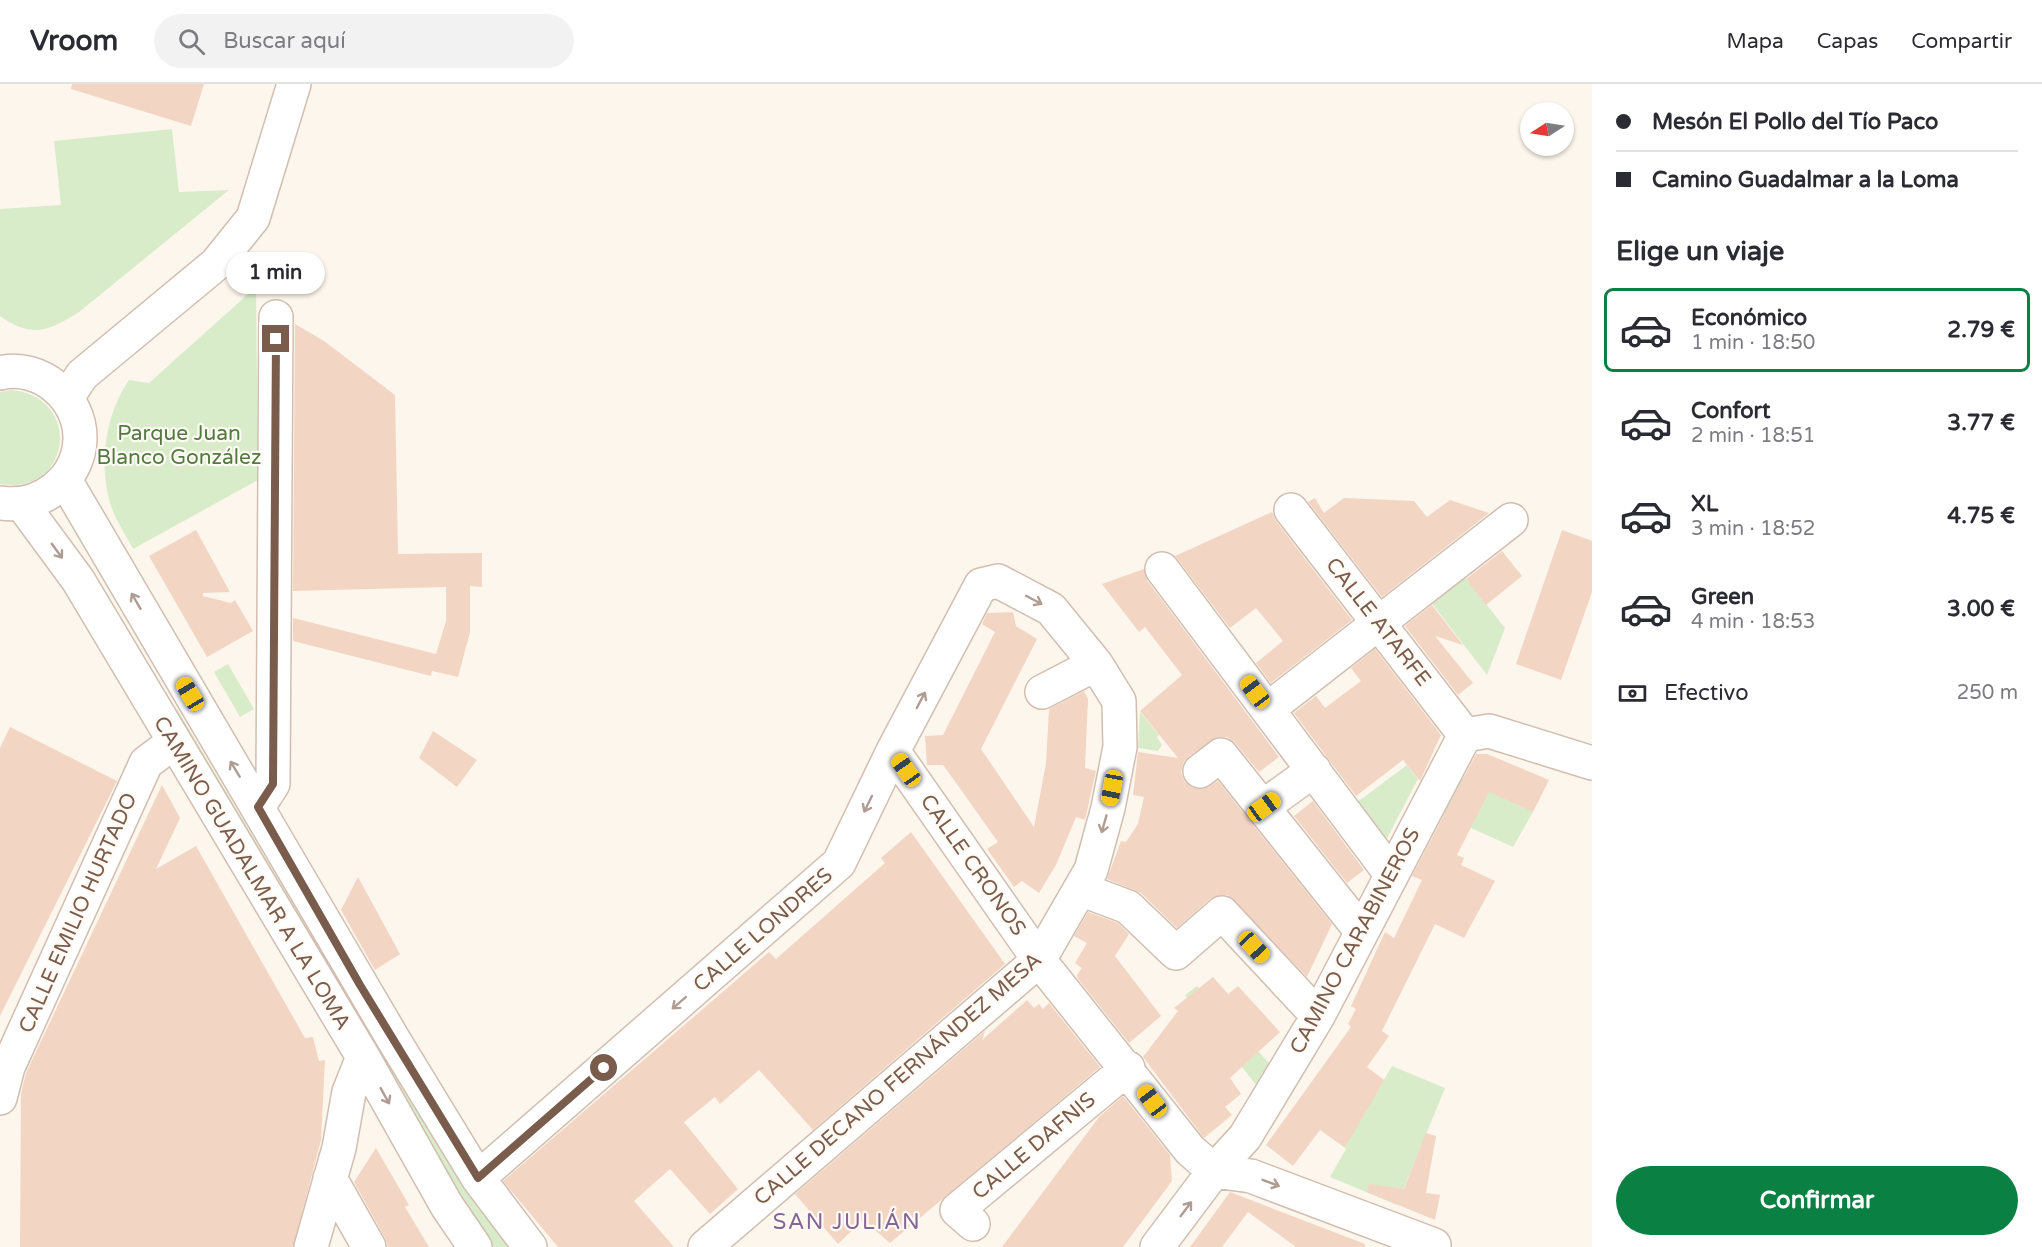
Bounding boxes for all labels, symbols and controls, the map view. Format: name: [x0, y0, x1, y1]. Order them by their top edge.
search box: [154, 14, 574, 68]
text: Vroom: [30, 24, 118, 58]
icon: search: [175, 25, 208, 58]
text: Buscar aquí: [223, 28, 346, 54]
text: Mapa: [1727, 29, 1784, 54]
text: Capas: [1817, 29, 1878, 54]
text: Compartir: [1911, 29, 2012, 54]
north arrow: [1520, 102, 1574, 156]
map controls: [1520, 102, 1574, 156]
text: Mesón El Pollo del Tío Paco: [1652, 109, 1938, 135]
text: Camino Guadalmar a la Loma: [1652, 167, 1959, 193]
text: Elige un viaje: [1616, 235, 1784, 268]
callout: 1 min: [226, 252, 326, 294]
text: 1 min: [249, 261, 302, 285]
icon: car: [1619, 303, 1673, 357]
text: Económico: [1691, 305, 1807, 331]
text: 2.79 €: [1947, 317, 2015, 343]
route end: [262, 325, 289, 352]
text: 1 min · 18:50: [1691, 331, 1815, 355]
icon: car: [1619, 396, 1673, 450]
text: Confort: [1691, 398, 1770, 424]
text: 3.77 €: [1947, 410, 2015, 436]
park label: Parque Juan Blanco González: [97, 421, 261, 470]
text: 2 min · 18:51: [1691, 424, 1815, 448]
icon: car: [1619, 489, 1673, 543]
text: XL: [1691, 491, 1718, 517]
text: 4.75 €: [1947, 503, 2015, 529]
text: 3 min · 18:52: [1691, 517, 1815, 541]
one-way arrow: [51, 543, 63, 559]
street label: CALLE ATARFE: [1320, 553, 1436, 691]
icon: car: [1619, 582, 1673, 636]
text: Green: [1691, 584, 1754, 610]
one-way arrow: [129, 593, 141, 610]
one-way arrow: [1025, 595, 1043, 606]
text: 3.00 €: [1947, 596, 2015, 622]
text: 4 min · 18:53: [1691, 610, 1815, 634]
car: [1237, 672, 1273, 712]
car: [173, 674, 207, 714]
icon: cash: [1616, 677, 1649, 710]
text: Efectivo: [1664, 680, 1749, 706]
text: 250 m: [1957, 681, 2018, 705]
one-way arrow: [916, 691, 927, 709]
street label: CAMINO GUADALMAR A LA LOMA: [148, 712, 356, 1034]
car: [888, 750, 924, 790]
one-way arrow: [229, 761, 241, 778]
car: [1100, 769, 1124, 807]
street label: CALLE EMILIO HURTADO: [14, 789, 142, 1037]
car: [1244, 789, 1284, 825]
street label: CALLE CRONOS: [915, 790, 1031, 941]
one-way arrow: [861, 794, 873, 812]
one-way arrow: [1098, 814, 1109, 833]
street label: CAMINO CARABINEROS: [1285, 824, 1425, 1058]
street label: CALLE LONDRES: [688, 863, 838, 997]
car: [1235, 928, 1273, 966]
street label: CALLE DECANO FERNÁNDEZ MESA: [749, 947, 1047, 1211]
one-way arrow: [671, 996, 686, 1010]
route start: [590, 1054, 617, 1081]
car: [1134, 1081, 1170, 1121]
one-way arrow: [379, 1087, 391, 1104]
street label: CALLE DAFNIS: [967, 1087, 1101, 1205]
button: Confirmar: [1616, 1166, 2018, 1235]
one-way arrow: [1261, 1179, 1280, 1190]
one-way arrow: [1179, 1201, 1192, 1217]
district label: SAN JULIÁN: [773, 1208, 921, 1235]

